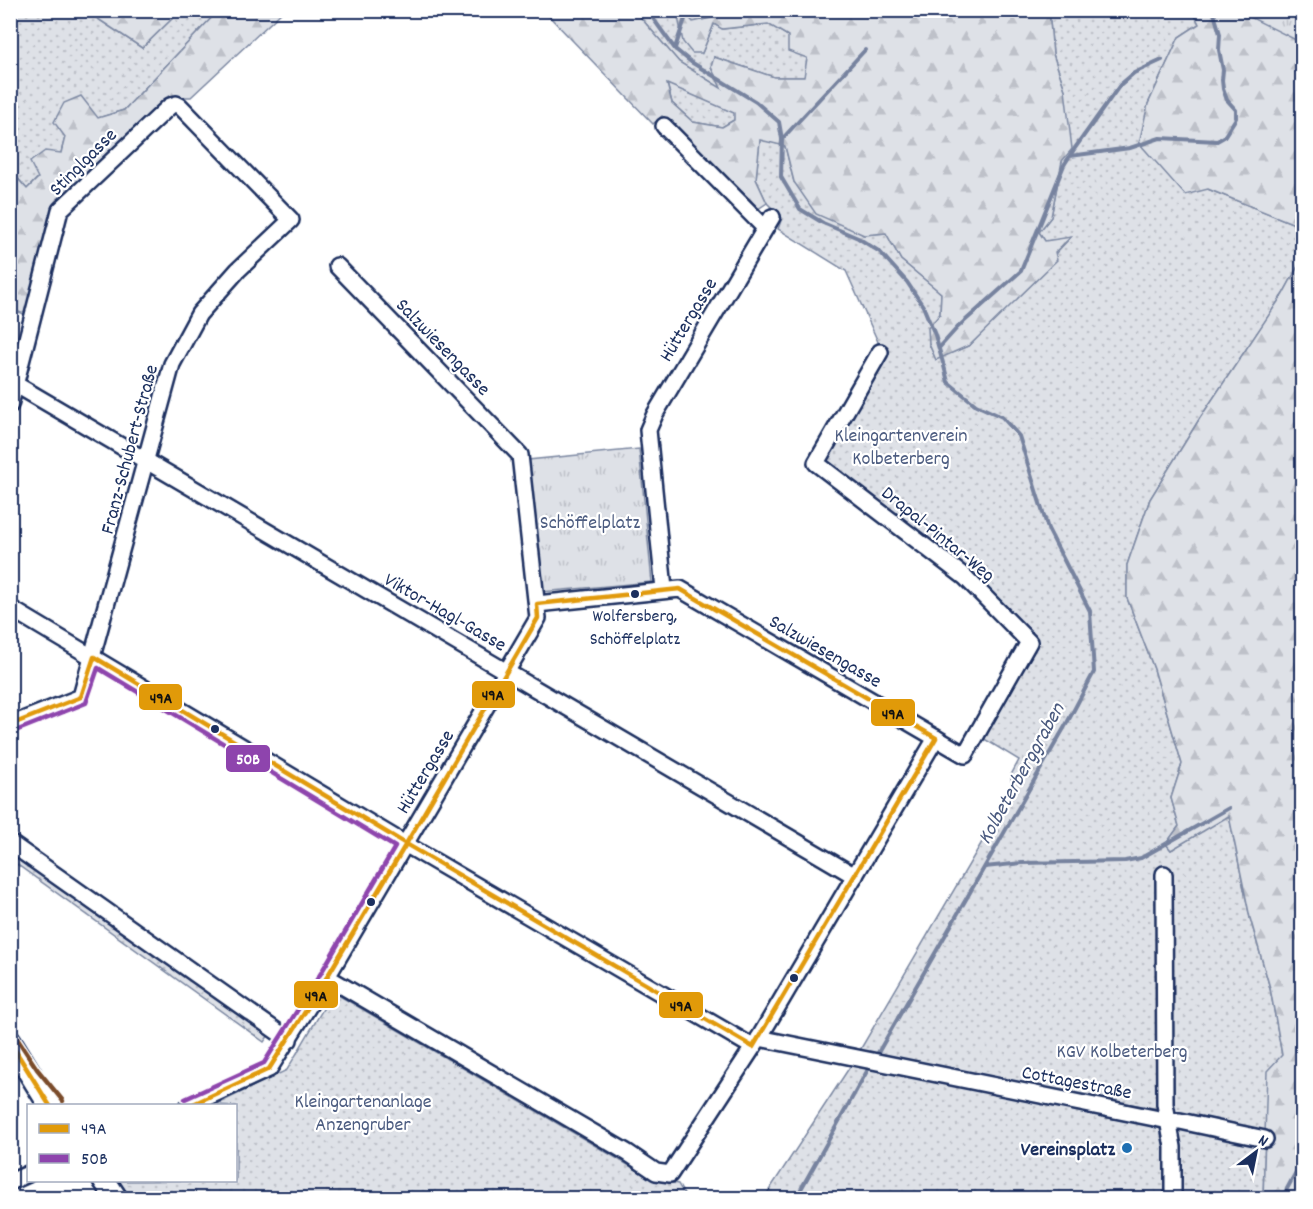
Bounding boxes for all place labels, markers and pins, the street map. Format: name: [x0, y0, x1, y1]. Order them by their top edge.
marker: Wolfersberg, Schöffelplatz: [629, 588, 641, 600]
place label: Wolfersberg, Schöffelplatz: [590, 605, 680, 653]
unlabelled marker: [209, 723, 221, 735]
unlabelled marker: [365, 896, 377, 908]
unlabelled marker: [788, 972, 800, 984]
place label: Vereinsplatz: [1021, 1137, 1115, 1165]
marker: Vereinsplatz: [1120, 1141, 1134, 1155]

